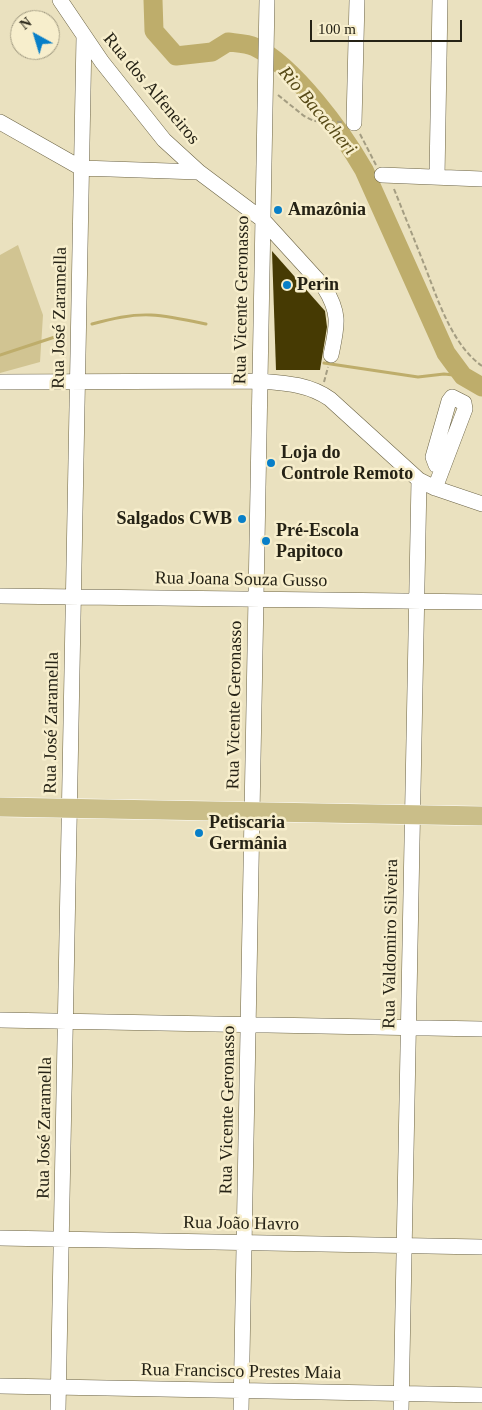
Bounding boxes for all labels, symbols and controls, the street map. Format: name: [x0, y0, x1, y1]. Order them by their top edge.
north arrow: [10, 10, 60, 60]
scale bar: [312, 10, 464, 42]
text: N: [17, 15, 35, 33]
text: 100 m: [318, 21, 356, 37]
street label: Rua dos Alfeneiros: [98, 29, 204, 149]
water label: Rio Bacacheri: [273, 62, 361, 160]
place label: Amazônia: [288, 199, 366, 221]
marker: Amazônia: [272, 204, 284, 216]
street label: Rua Vicente Geronasso: [230, 215, 254, 385]
street label: Rua José Zaramella: [48, 247, 72, 389]
place label: Perin: [297, 274, 339, 296]
marker: Perin: [281, 279, 293, 291]
place label: Loja do Controle Remoto: [281, 442, 413, 484]
marker: Loja do Controle Remoto: [265, 457, 277, 469]
place label: Salgados CWB: [116, 508, 232, 530]
marker: Salgados CWB: [236, 513, 248, 525]
place label: Pré-Escola Papitoco: [276, 520, 359, 562]
marker: Pré-Escola Papitoco: [260, 535, 272, 547]
street label: Rua Joana Souza Gusso: [155, 568, 327, 592]
street label: Rua Vicente Geronasso: [223, 620, 247, 790]
street label: Rua José Zaramella: [40, 652, 64, 794]
place label: Petiscaria Germânia: [209, 812, 287, 854]
marker: Petiscaria Germânia: [193, 827, 205, 839]
street label: Rua Valdomiro Silveira: [379, 859, 403, 1029]
street label: Rua Vicente Geronasso: [216, 1025, 240, 1195]
street label: Rua José Zaramella: [33, 1057, 57, 1199]
street label: Rua João Havro: [183, 1212, 299, 1236]
street label: Rua Francisco Prestes Maia: [141, 1359, 341, 1385]

